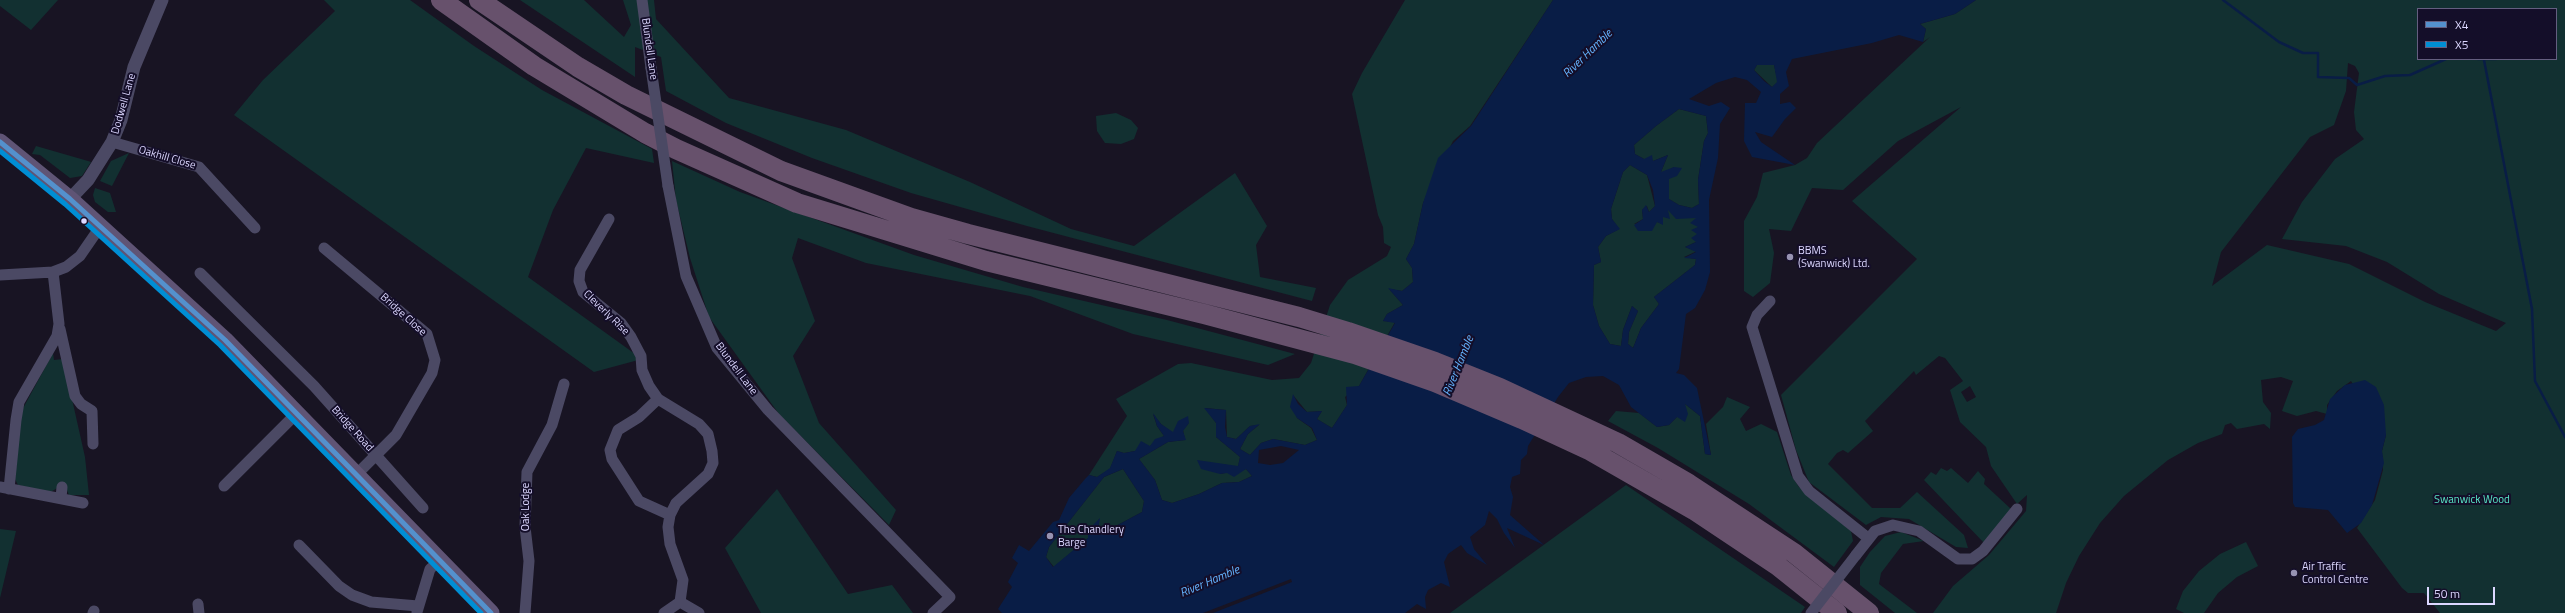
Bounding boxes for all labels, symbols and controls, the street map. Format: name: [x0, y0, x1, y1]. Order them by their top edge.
legend: [2417, 8, 2557, 60]
text: X4: [2455, 15, 2468, 34]
street label: Blundell Lane: [638, 17, 660, 81]
water label: River Hamble: [1560, 27, 1616, 81]
text: X5: [2455, 35, 2468, 54]
street label: Dodwell Lane: [109, 72, 139, 136]
street label: Oakhill Close: [137, 144, 197, 172]
unlabelled marker: [79, 216, 89, 226]
place label: BBMS (Swanwick) Ltd.: [1798, 244, 1870, 270]
marker: BBMS (Swanwick) Ltd.: [1785, 252, 1795, 262]
street label: Cleverly Rise: [580, 288, 632, 338]
street label: Bridge Close: [377, 291, 429, 339]
water label: River Hamble: [1440, 334, 1478, 398]
street label: Blundell Lane: [712, 340, 760, 398]
street label: Bridge Road: [328, 404, 376, 454]
street label: Oak Lodge: [519, 483, 533, 531]
park label: Swanwick Wood: [2434, 493, 2510, 507]
place label: The Chandlery Barge: [1058, 523, 1124, 549]
marker: The Chandlery Barge: [1045, 531, 1055, 541]
place label: Air Traffic Control Centre: [2302, 560, 2368, 586]
water label: River Hamble: [1178, 563, 1242, 601]
marker: Air Traffic Control Centre: [2289, 568, 2299, 578]
scale bar: [2429, 579, 2497, 605]
text: 50 m: [2434, 584, 2460, 603]

